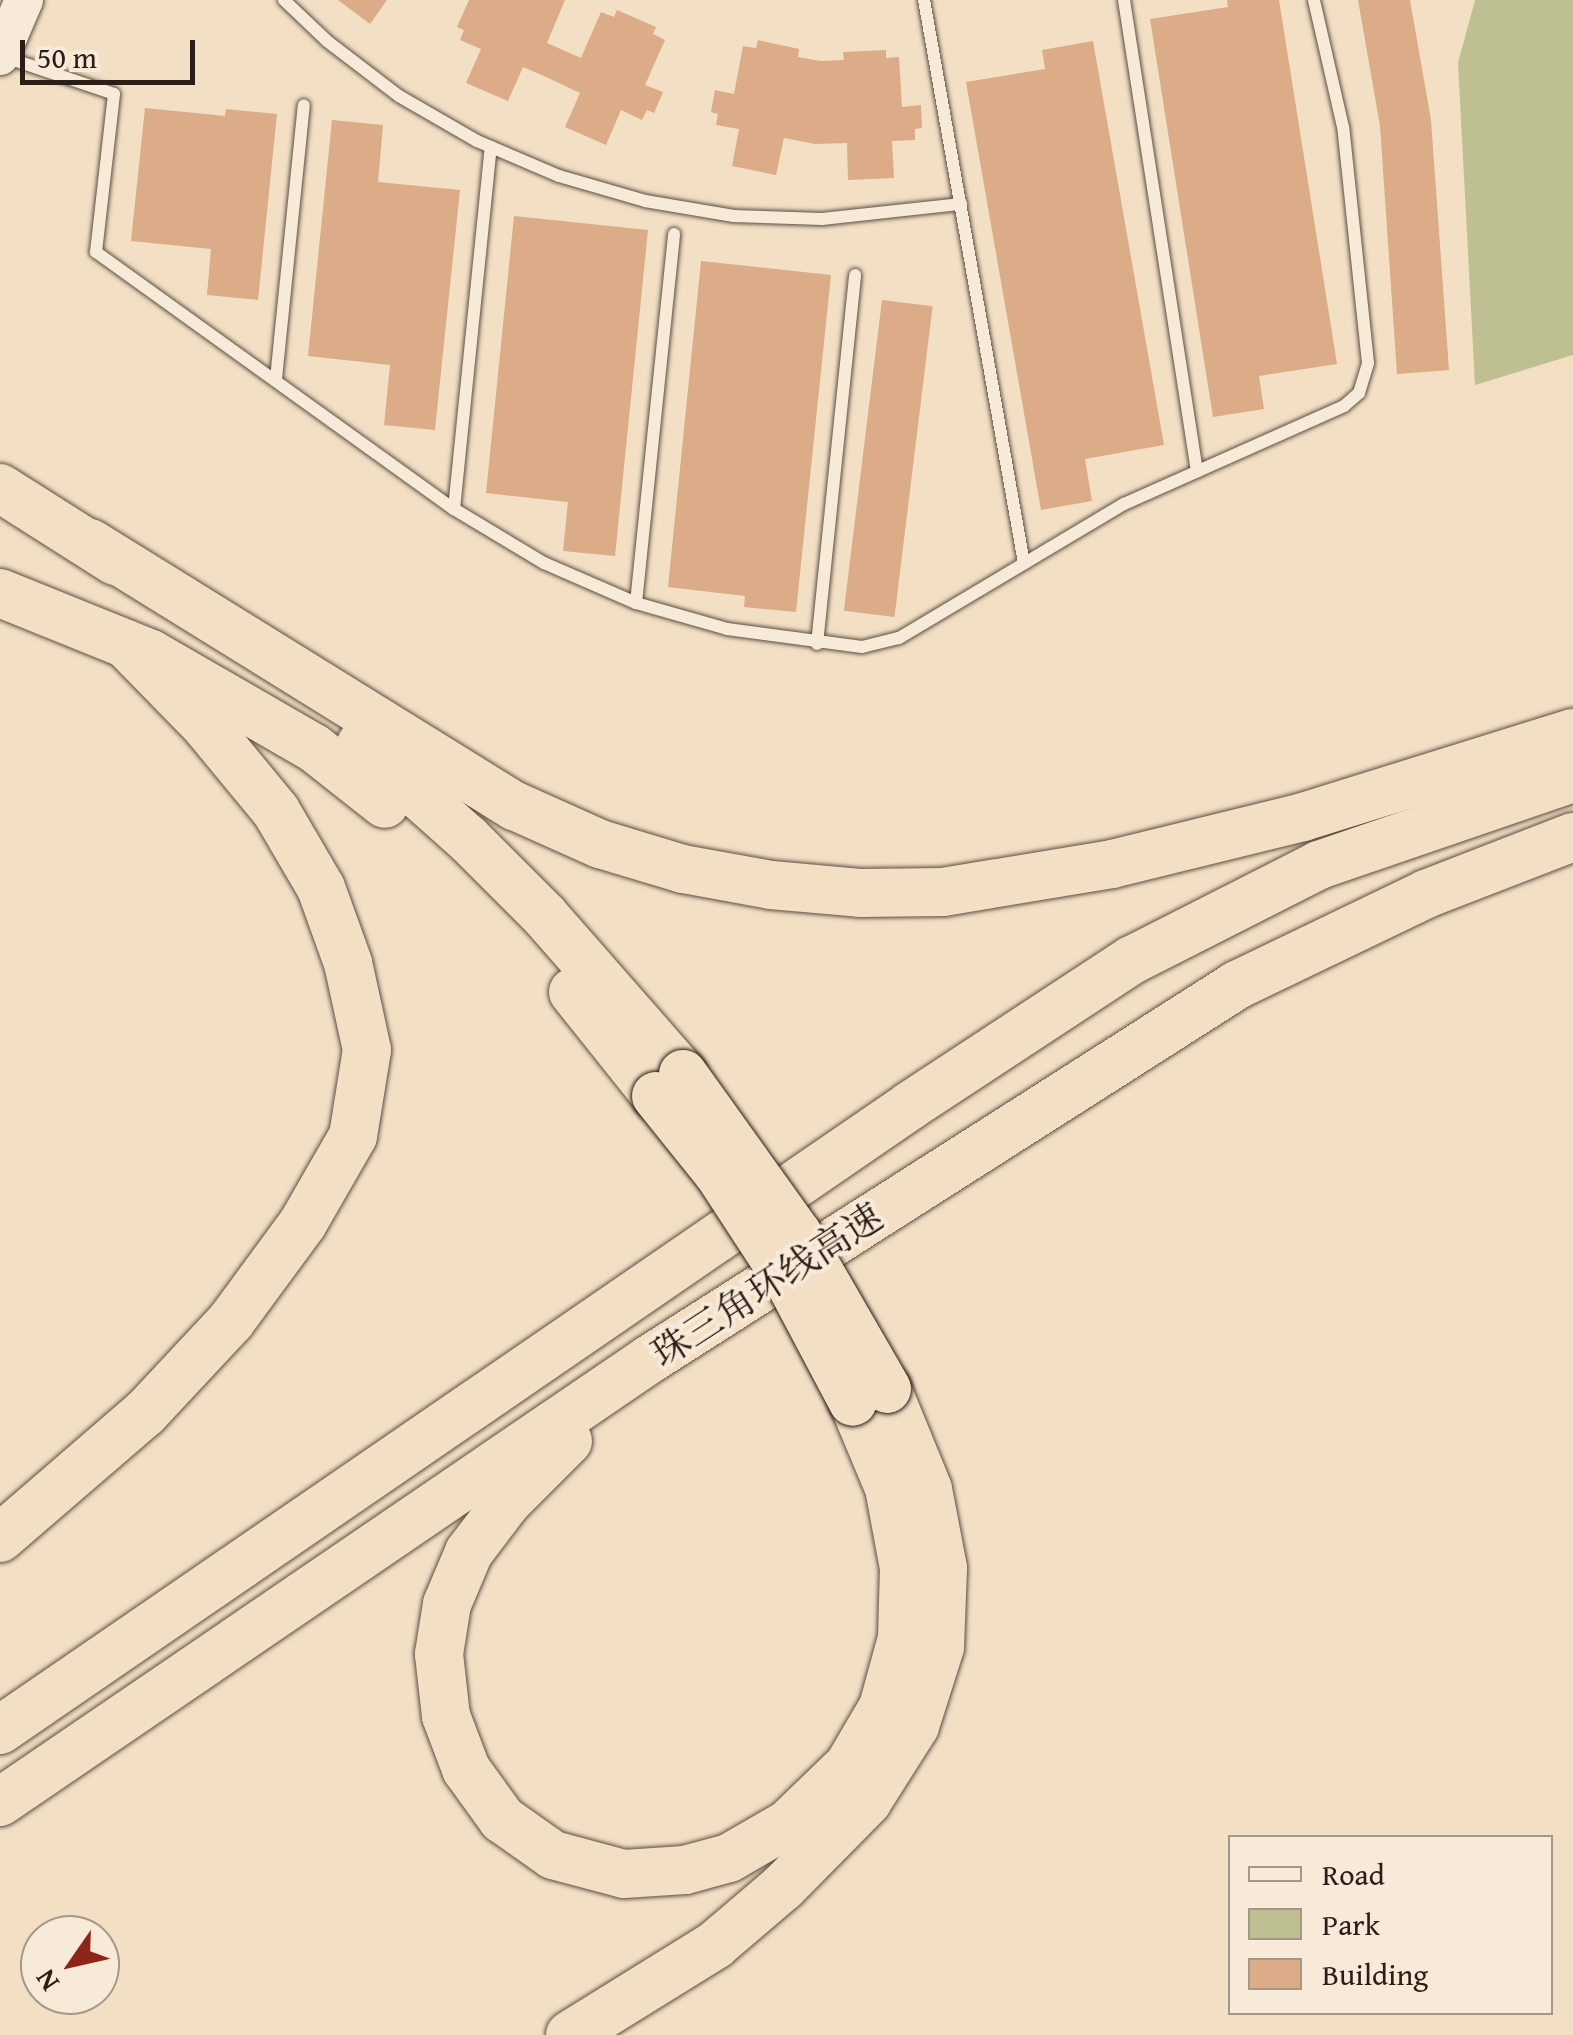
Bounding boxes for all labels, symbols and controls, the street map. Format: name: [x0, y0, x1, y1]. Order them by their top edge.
scale bar: [25, 20, 200, 82]
text: 50 m: [37, 35, 97, 79]
street label: 珠三角环线高速: [643, 1193, 891, 1377]
legend: [1228, 1835, 1553, 2015]
text: Road: [1322, 1852, 1385, 1896]
text: Park: [1322, 1902, 1380, 1946]
north arrow: [20, 1915, 120, 2015]
text: Building: [1322, 1952, 1428, 1996]
text: N: [24, 1962, 69, 2000]

